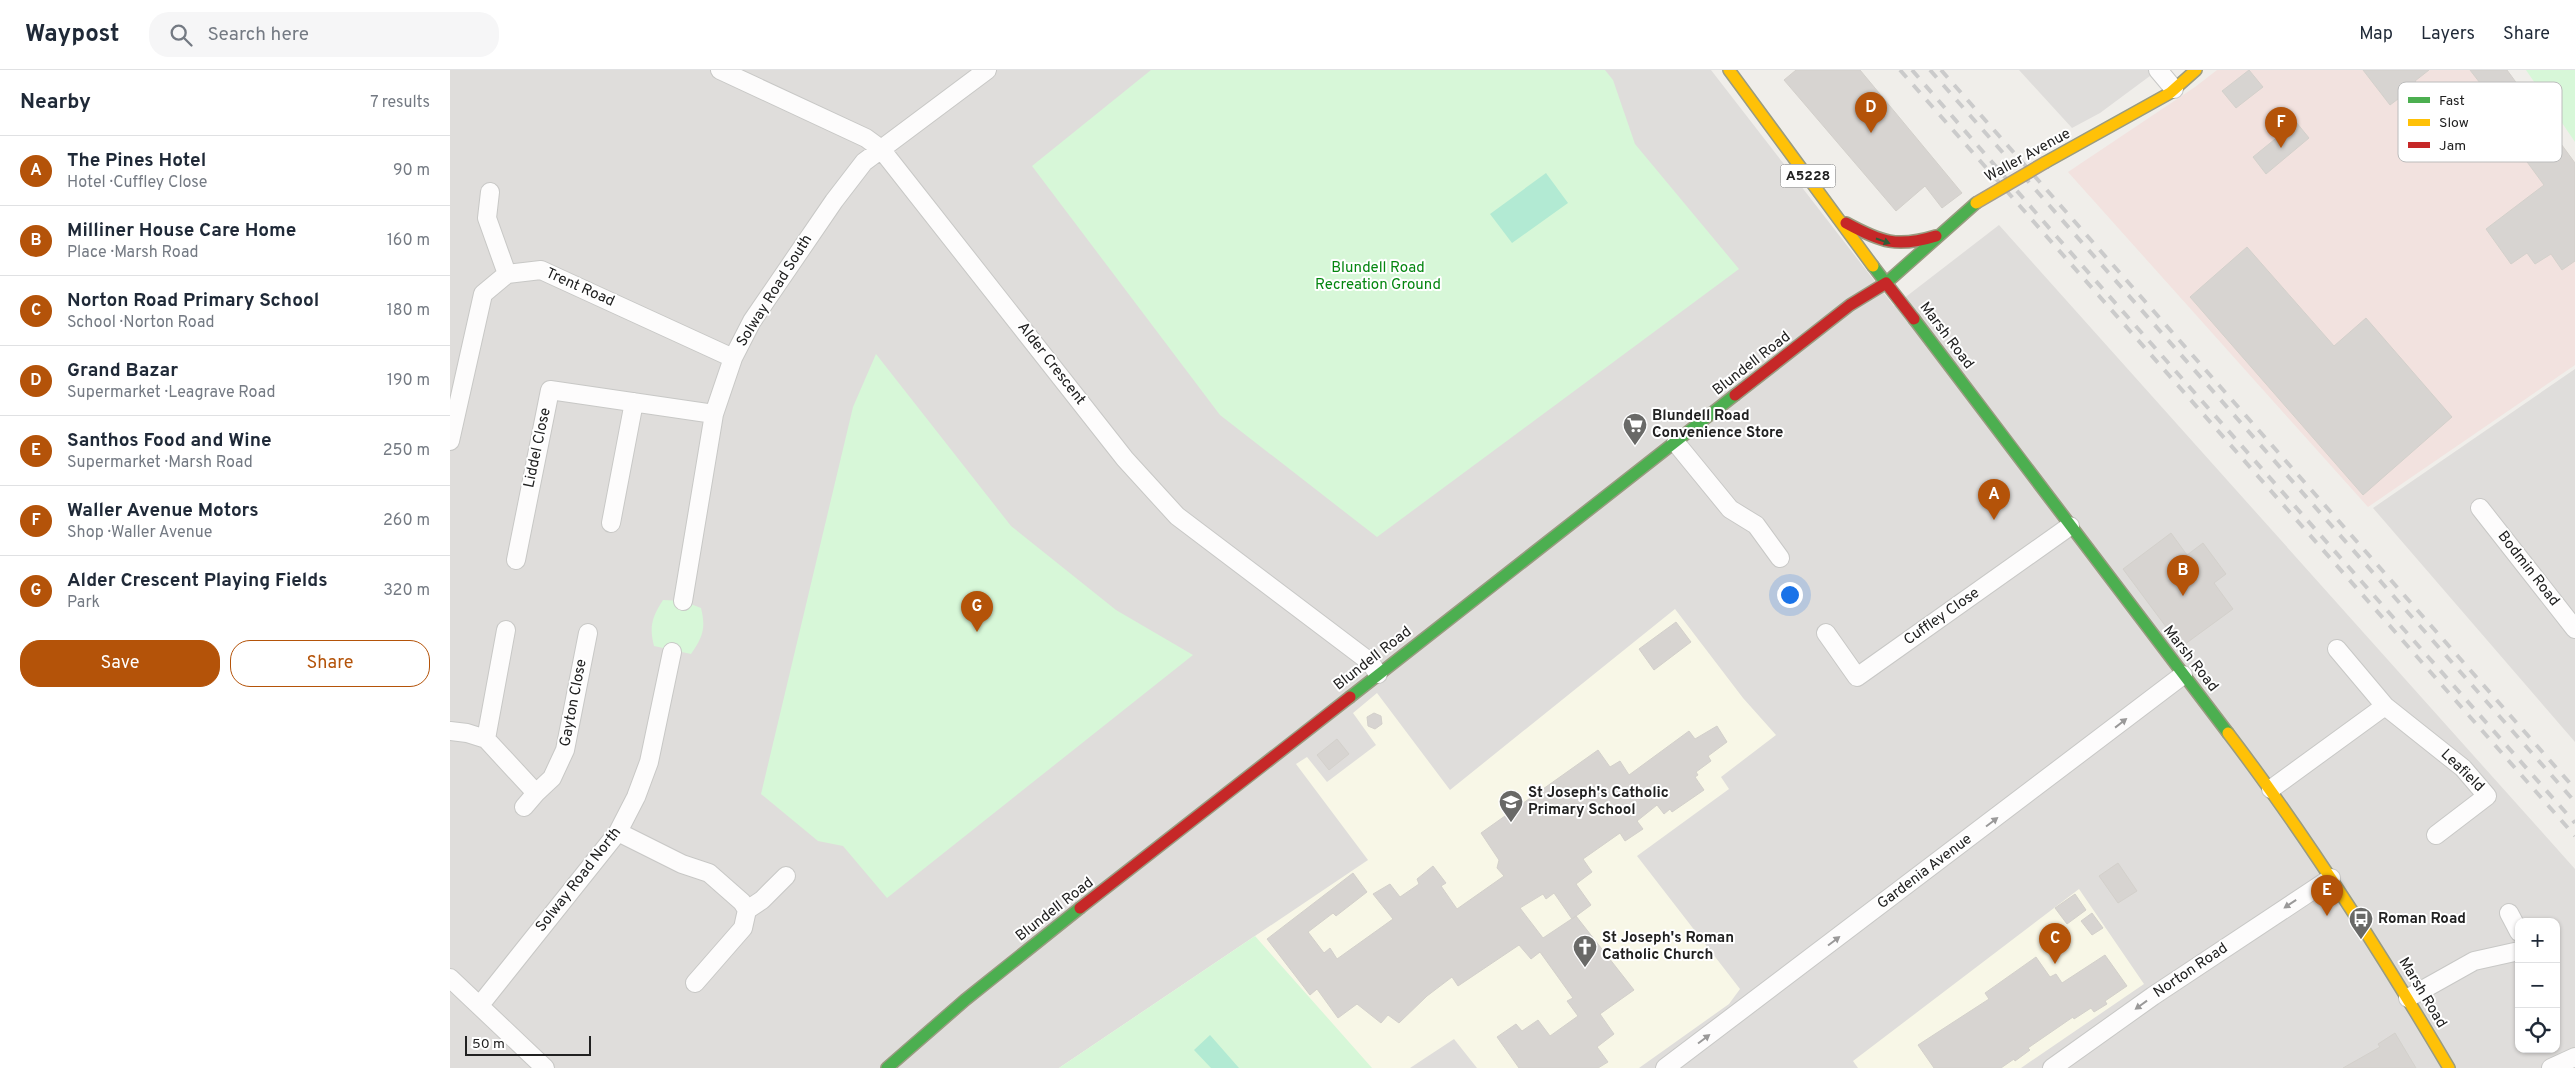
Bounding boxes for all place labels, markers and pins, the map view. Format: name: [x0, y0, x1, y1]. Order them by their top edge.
pin: D: [1855, 92, 1887, 133]
pin: F: [2265, 107, 2297, 148]
place label: Blundell Road Convenience Store: [1652, 407, 1783, 443]
supermarket icon: Blundell Road Convenience Store: [1622, 412, 1648, 446]
pin: A: [1978, 479, 2010, 520]
pin: B: [2167, 555, 2199, 596]
pin: G: [961, 591, 993, 632]
place label: St Joseph's Catholic Primary School: [1528, 784, 1669, 820]
school or university icon: St Joseph's Catholic Primary School: [1498, 789, 1524, 823]
pin: E: [2311, 875, 2343, 916]
bus stop icon: Roman Road: [2348, 906, 2374, 940]
place label: Roman Road: [2378, 910, 2466, 929]
pin: C: [2039, 923, 2071, 964]
place label: St Joseph's Roman Catholic Church: [1602, 929, 1734, 965]
church icon: St Joseph's Roman Catholic Church: [1572, 934, 1598, 968]

